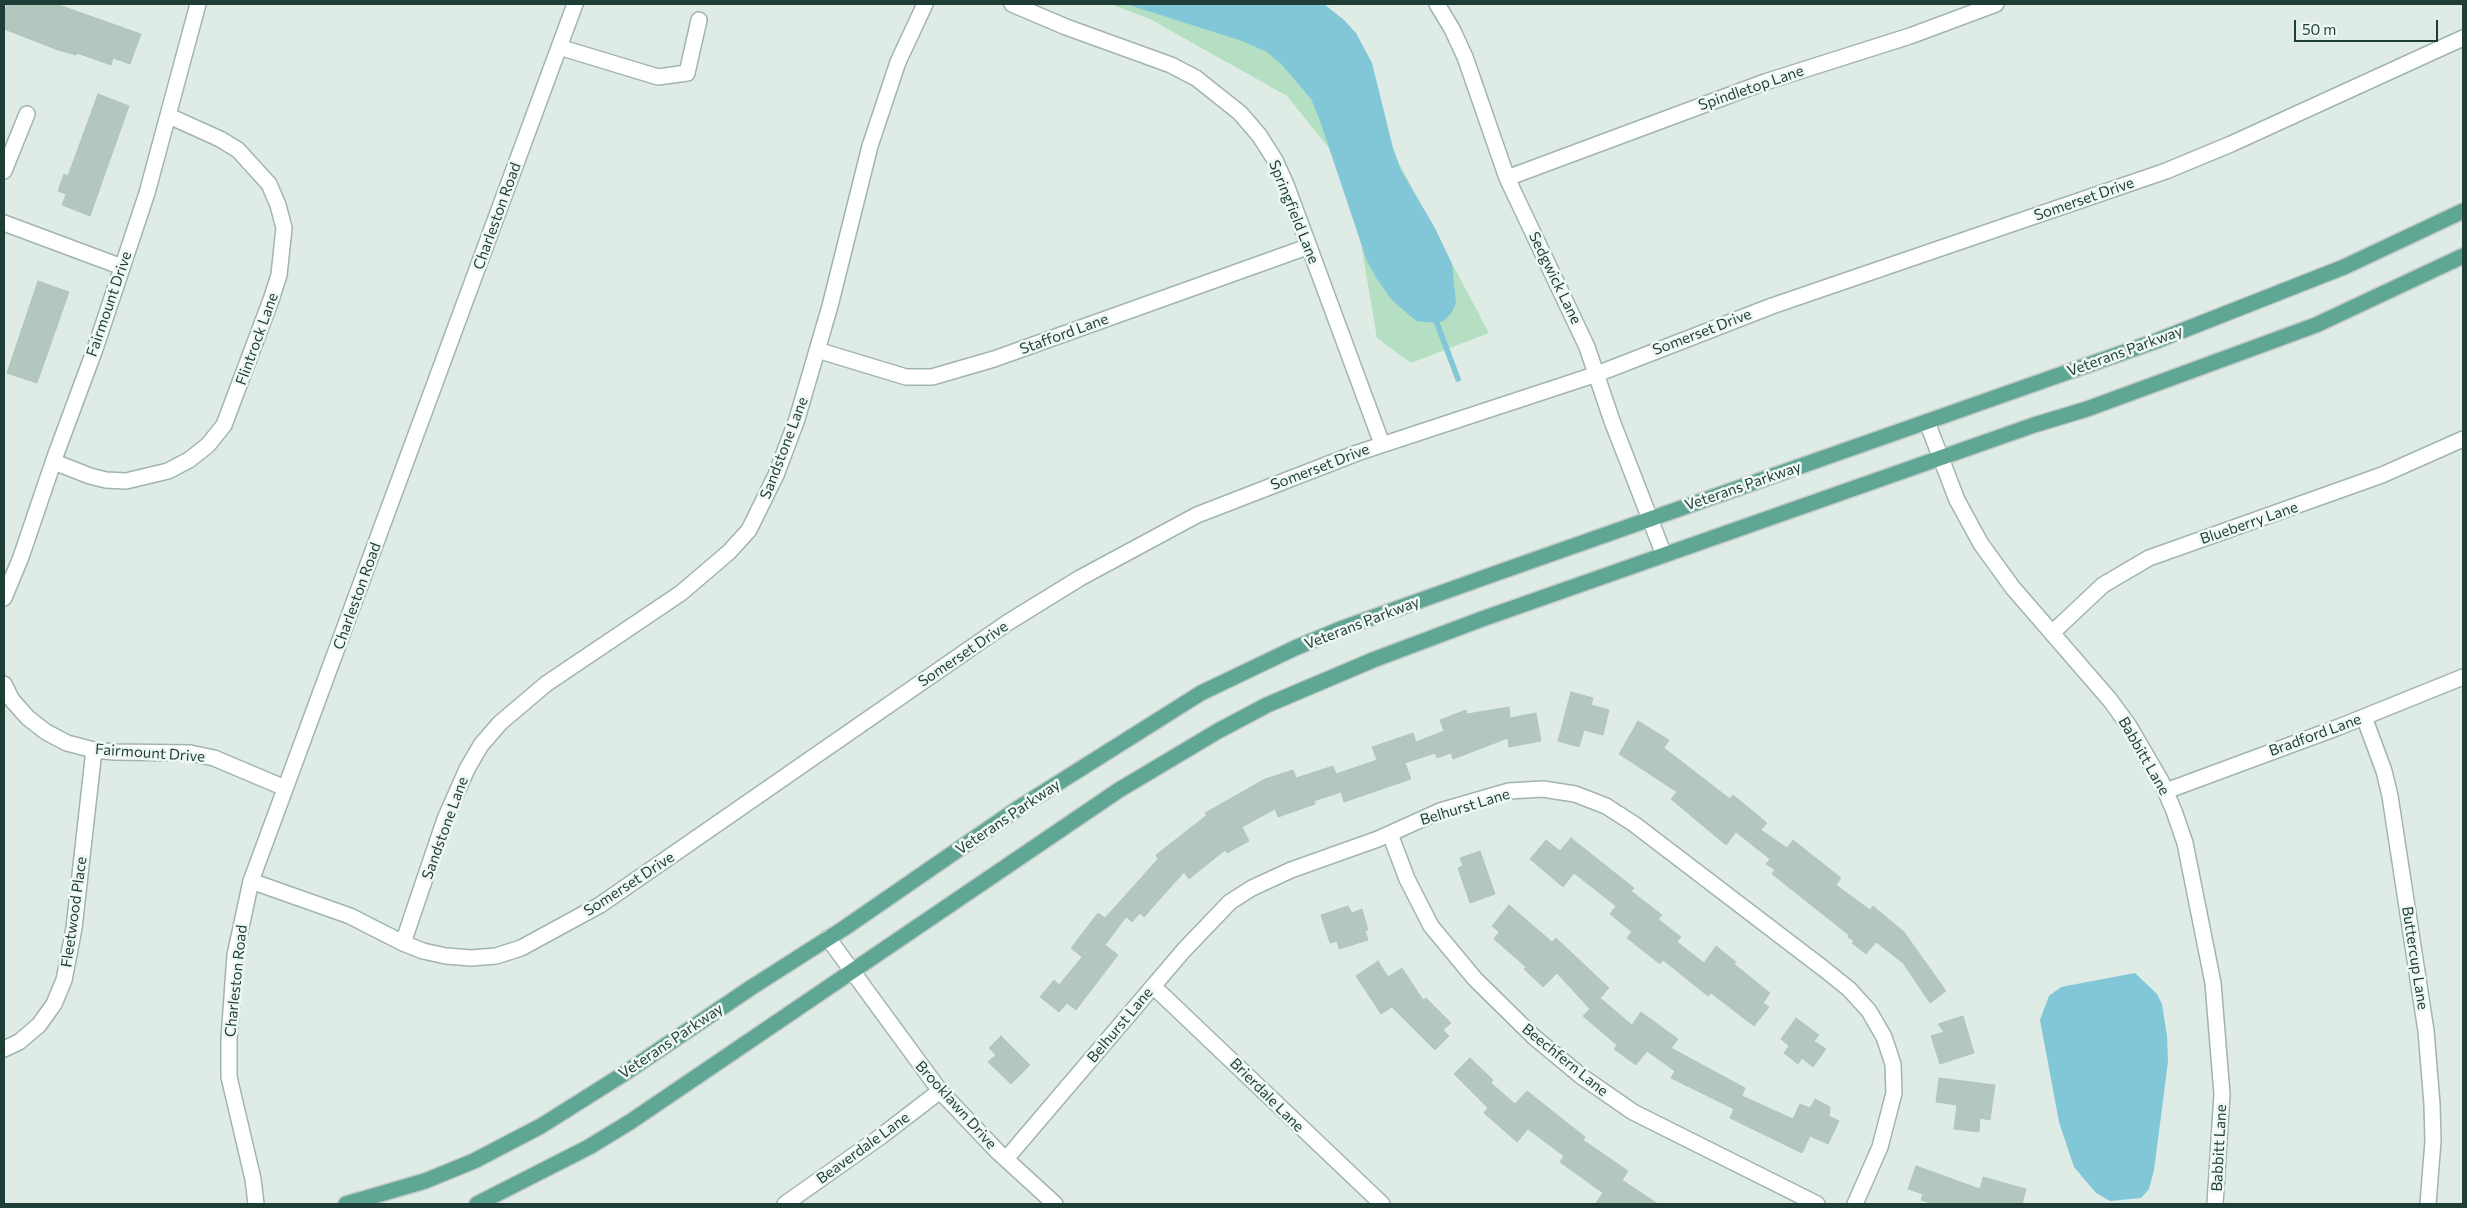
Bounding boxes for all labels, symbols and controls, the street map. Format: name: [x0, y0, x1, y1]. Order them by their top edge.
scale bar: [2297, 10, 2441, 42]
text: 50 m: [2302, 20, 2336, 38]
street label: Spindletop Lane: [1696, 62, 1806, 114]
street label: Springfield Lane: [1265, 158, 1323, 266]
street label: Charleston Road: [469, 160, 525, 272]
street label: Somerset Drive: [2032, 173, 2136, 225]
street label: Sedgwick Lane: [1525, 229, 1585, 327]
street label: Fairmount Drive: [83, 249, 135, 359]
street label: Flintrock Lane: [232, 290, 282, 388]
street label: Somerset Drive: [1650, 305, 1754, 359]
street label: Stafford Lane: [1017, 310, 1111, 358]
street label: Veterans Parkway: [2065, 322, 2185, 380]
street label: Sandstone Lane: [756, 394, 812, 502]
street label: Somerset Drive: [1268, 440, 1372, 494]
street label: Veterans Parkway: [1683, 458, 1803, 514]
street label: Blueberry Lane: [2198, 498, 2300, 548]
street label: Charleston Road: [329, 540, 385, 652]
street label: Veterans Parkway: [1302, 593, 1422, 653]
street label: Somerset Drive: [915, 617, 1011, 691]
street label: Bradford Lane: [2266, 710, 2364, 760]
street label: Babbitt Lane: [2114, 714, 2174, 798]
street label: Fairmount Drive: [94, 740, 206, 766]
street label: Sandstone Lane: [418, 774, 472, 882]
street label: Veterans Parkway: [953, 776, 1063, 858]
street label: Belhurst Lane: [1418, 785, 1512, 829]
street label: Somerset Drive: [580, 848, 678, 920]
street label: Fleetwood Place: [57, 855, 91, 969]
street label: Buttercup Lane: [2398, 905, 2432, 1011]
street label: Charleston Road: [221, 924, 251, 1038]
street label: Belhurst Lane: [1083, 984, 1157, 1066]
street label: Veterans Parkway: [616, 1000, 726, 1082]
street label: Beechfern Lane: [1518, 1020, 1612, 1100]
street label: Brierdale Lane: [1226, 1054, 1308, 1136]
street label: Brooklawn Drive: [912, 1057, 1000, 1153]
street label: Babbitt Lane: [2208, 1104, 2230, 1192]
street label: Beaverdale Lane: [813, 1108, 913, 1188]

